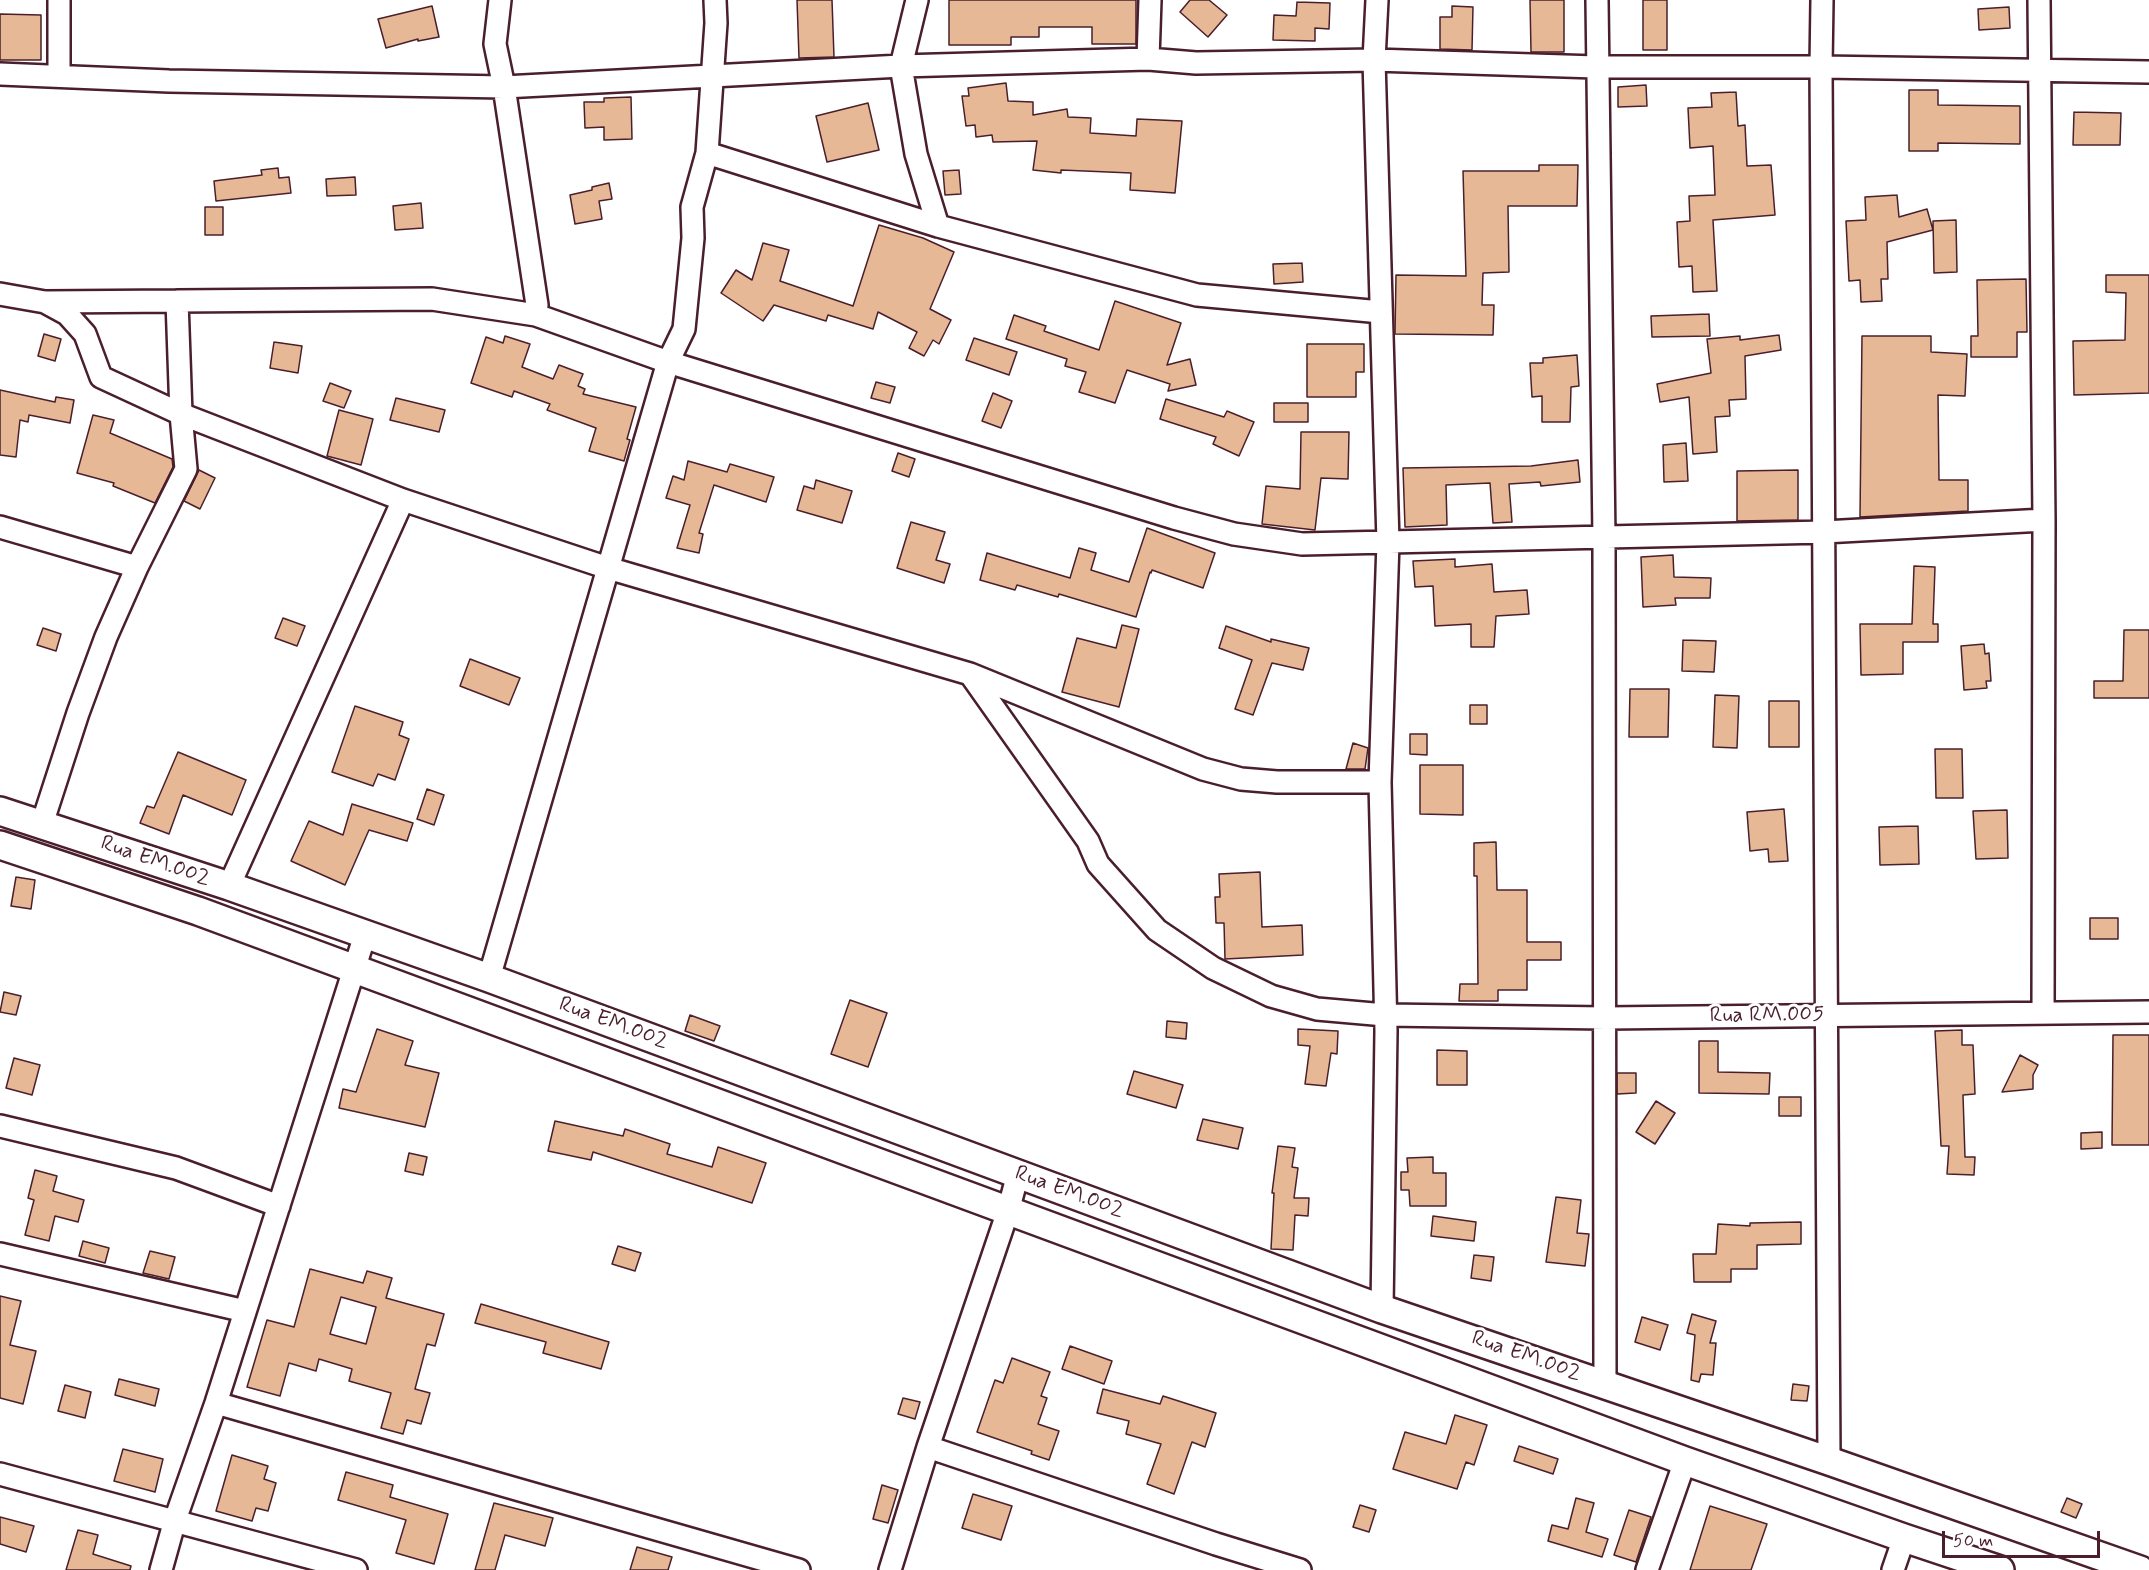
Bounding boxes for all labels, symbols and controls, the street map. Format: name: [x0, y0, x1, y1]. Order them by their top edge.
street label: Rua EM.002: [97, 831, 213, 893]
street label: Rua EM.002: [555, 992, 671, 1056]
street label: Rua RM.005: [1710, 1002, 1824, 1030]
street label: Rua EM.002: [1011, 1161, 1127, 1225]
street label: Rua EM.002: [1468, 1326, 1584, 1388]
scale bar: [1945, 1519, 2102, 1557]
text: 50 m: [1953, 1529, 1993, 1553]

